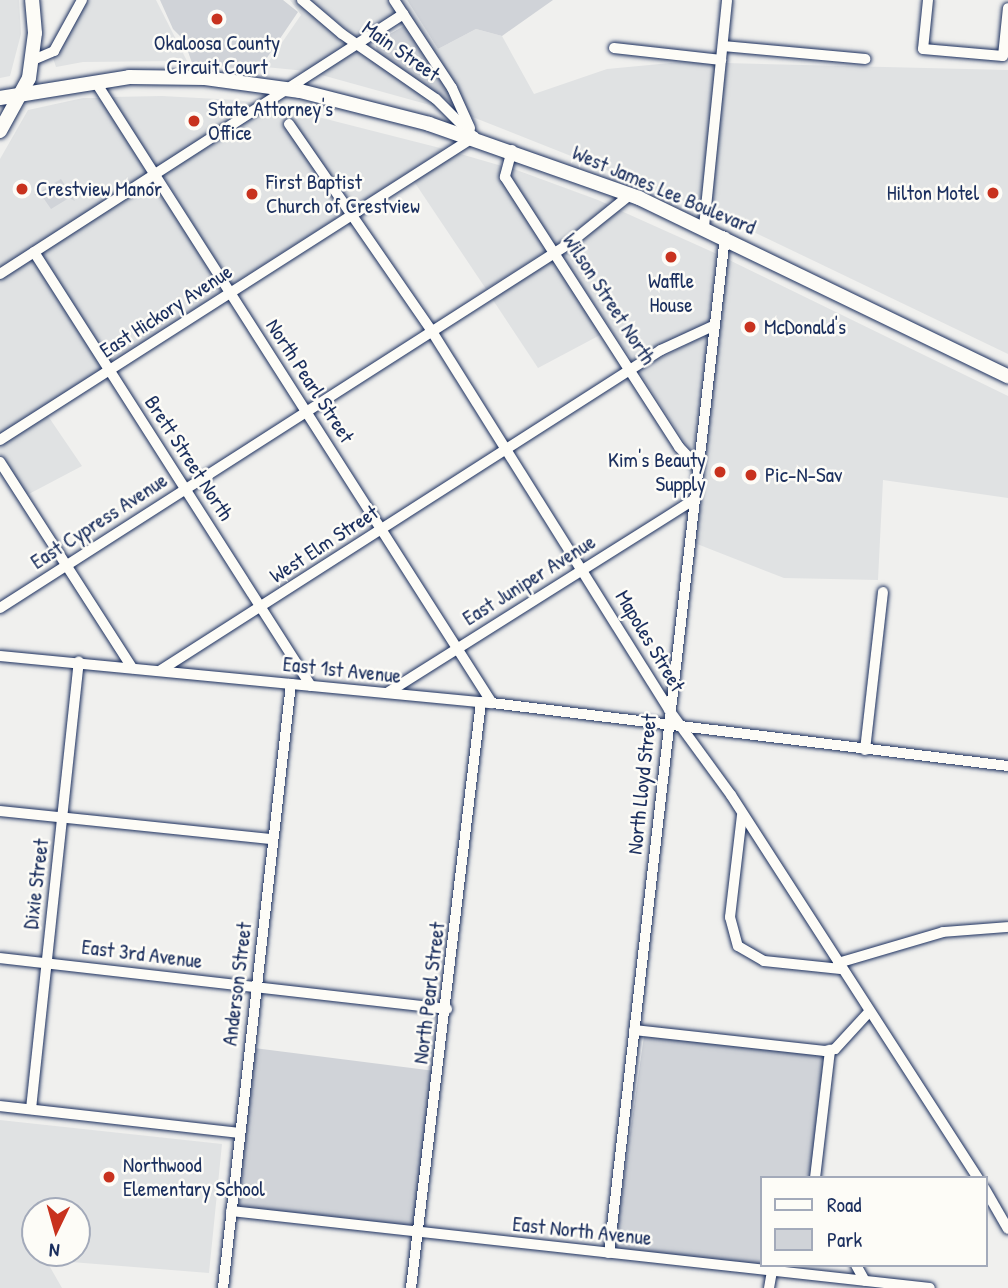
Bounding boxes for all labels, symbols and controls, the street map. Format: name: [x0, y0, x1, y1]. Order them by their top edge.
marker: Okaloosa County Circuit Court: [209, 11, 225, 27]
street label: Main Street: [357, 15, 445, 87]
place label: Okaloosa County Circuit Court: [154, 30, 280, 80]
place label: State Attorney's Office: [208, 96, 333, 146]
marker: State Attorney's Office: [186, 113, 202, 129]
street label: West James Lee Boulevard: [569, 140, 759, 240]
place label: First Baptist Church of Crestview: [266, 169, 420, 219]
place label: Crestview Manor: [36, 176, 162, 202]
place label: Hilton Motel: [887, 180, 979, 206]
marker: Crestview Manor: [14, 181, 30, 197]
marker: Hilton Motel: [985, 185, 1001, 201]
marker: First Baptist Church of Crestview: [244, 186, 260, 202]
street label: Wilson Street North: [557, 229, 661, 369]
marker: Waffle House: [663, 249, 679, 265]
street label: East Hickory Avenue: [95, 259, 237, 363]
place label: Waffle House: [648, 268, 694, 318]
street label: North Pearl Street: [261, 314, 359, 448]
place label: McDonald's: [764, 314, 846, 340]
marker: McDonald's: [742, 319, 758, 335]
street label: Brett Street North: [139, 391, 239, 525]
place label: Kim's Beauty Supply: [608, 447, 706, 497]
place label: Pic-N-Sav: [765, 462, 842, 488]
marker: Kim's Beauty Supply: [712, 464, 728, 480]
street label: East Cypress Avenue: [26, 467, 172, 575]
marker: Pic-N-Sav: [743, 467, 759, 483]
street label: West Elm Street: [265, 500, 383, 588]
street label: East Juniper Avenue: [458, 529, 600, 631]
street label: Mapoles Street: [610, 586, 690, 696]
street label: East 1st Avenue: [282, 651, 402, 689]
street label: North Lloyd Street: [622, 712, 662, 856]
street label: Dixie Street: [18, 837, 54, 931]
street label: Anderson Street: [217, 921, 257, 1047]
street label: North Pearl Street: [408, 921, 450, 1065]
street label: East 3rd Avenue: [80, 934, 204, 974]
place label: Northwood Elementary School: [123, 1152, 265, 1202]
marker: Northwood Elementary School: [101, 1169, 117, 1185]
legend: [760, 1176, 987, 1267]
text: Road: [827, 1190, 861, 1219]
north arrow: [21, 1197, 91, 1267]
street label: East North Avenue: [511, 1211, 653, 1251]
text: Park: [827, 1225, 862, 1254]
text: N: [48, 1238, 61, 1264]

